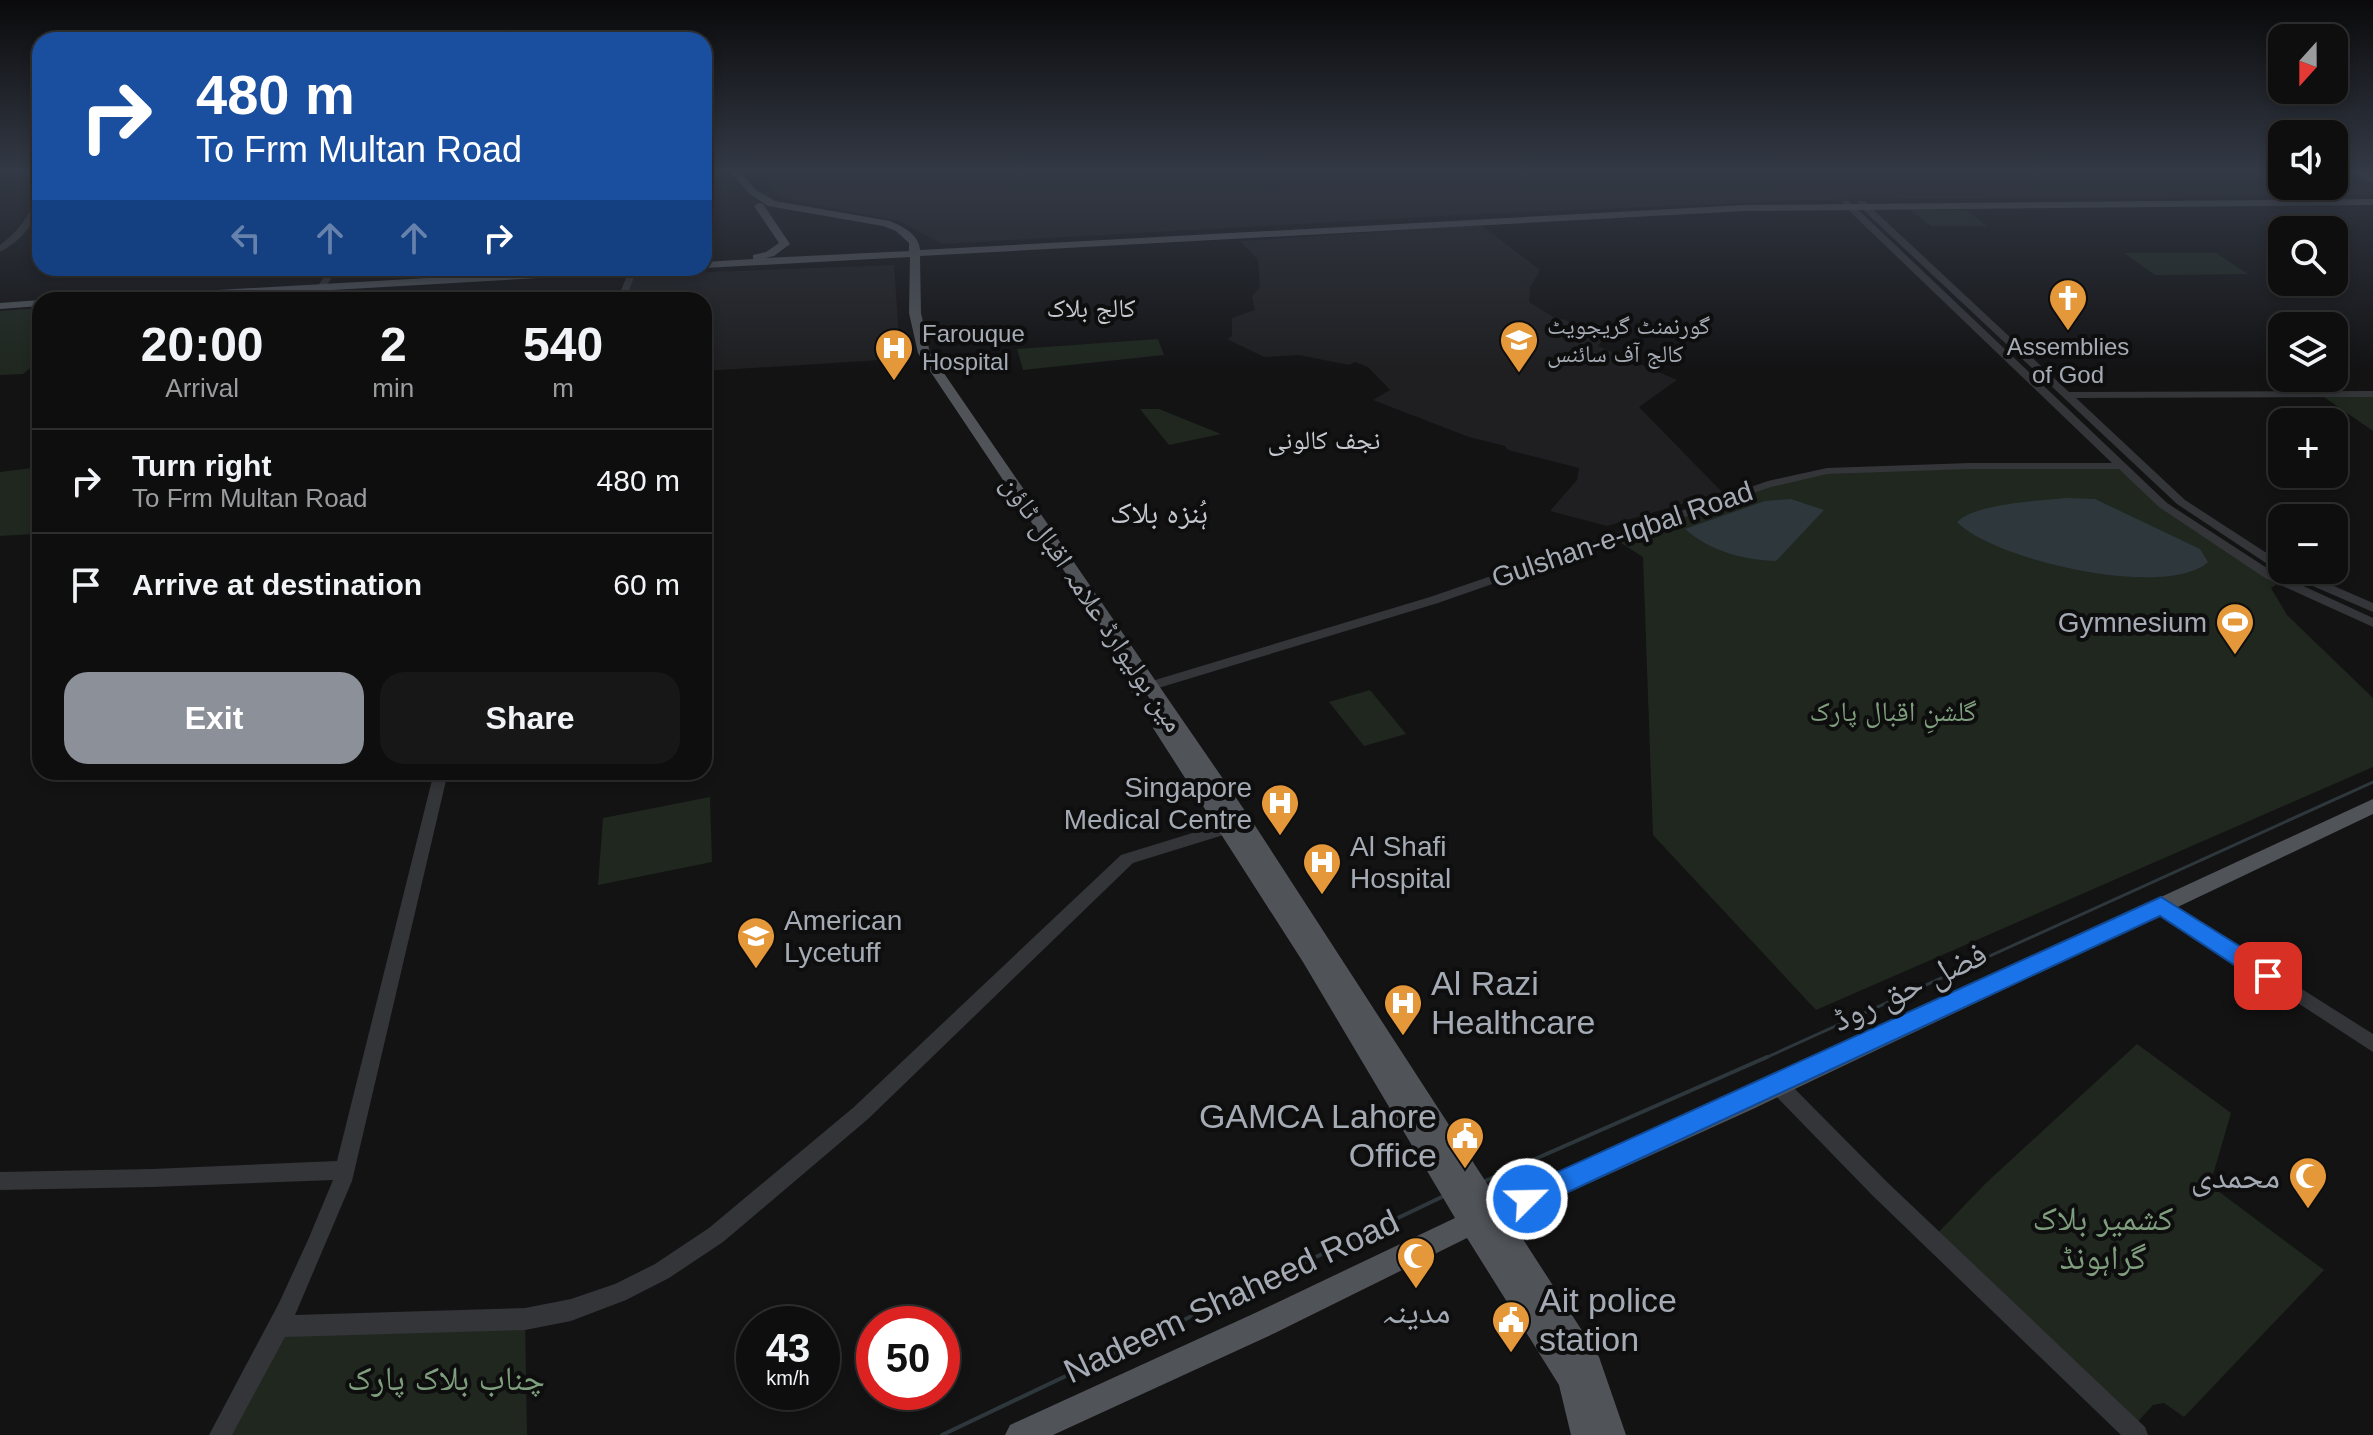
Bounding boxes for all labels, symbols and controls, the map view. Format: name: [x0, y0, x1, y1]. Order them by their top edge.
north arrow: [2268, 24, 2348, 104]
map controls: [2268, 24, 2348, 584]
text: 480 m: [196, 63, 355, 126]
icon: right: [64, 64, 168, 168]
button: sound: [2268, 120, 2348, 200]
text: To Frm Multan Road: [196, 129, 522, 170]
icon: left: [224, 216, 268, 260]
icon: ahead: [308, 216, 352, 260]
icon: ahead: [392, 216, 436, 260]
icon: right: [476, 216, 520, 260]
button: search: [2268, 216, 2348, 296]
church icon: Assemblies of God: [2047, 277, 2089, 332]
district label: کالج بلاک: [1046, 293, 1136, 325]
place label: گورنمنٹ گریجویٹ کالج آف سائنس: [1547, 312, 1710, 369]
button: layers: [2268, 312, 2348, 392]
text: 20:00: [141, 318, 264, 371]
text: 2: [380, 318, 407, 371]
text: 540: [523, 318, 603, 371]
school or university icon: گورنمنٹ گریجویٹ کالج آف سائنس: [1498, 319, 1540, 374]
place label: Farouque Hospital: [922, 320, 1025, 375]
hospital icon: Farouque Hospital: [873, 327, 915, 382]
place label: Assemblies of God: [2007, 333, 2129, 388]
text: Arrival: [165, 373, 239, 403]
text: min: [372, 373, 414, 403]
text: m: [552, 373, 574, 403]
button: +: [2268, 408, 2348, 488]
district label: نجف کالونی: [1268, 425, 1381, 456]
text: Turn right: [132, 449, 271, 482]
icon: right: [64, 459, 108, 503]
text: 480 m: [597, 464, 680, 497]
street label: مین بولیوارڈ علامہ اقبال ٹاؤن: [993, 469, 1190, 739]
street label: Gulshan-e-Iqbal Road: [1488, 475, 1757, 594]
text: To Frm Multan Road: [132, 483, 368, 513]
district label: ہُنزہ بلاک: [1110, 496, 1208, 530]
button: −: [2268, 504, 2348, 584]
icon: arrive: [64, 563, 108, 607]
text: Arrive at destination: [132, 568, 422, 601]
text: 60 m: [613, 568, 680, 601]
sports icon: Gymnesium: [2214, 601, 2256, 656]
place label: Gymnesium: [2058, 607, 2207, 638]
button: Exit: [64, 672, 364, 764]
button: Share: [380, 672, 680, 764]
park label: گلشنِ اقبال پارک: [1809, 696, 1977, 734]
place label: Singapore Medical Centre: [1064, 772, 1252, 835]
hospital icon: Singapore Medical Centre: [1259, 782, 1301, 837]
place label: Al Shafi Hospital: [1350, 831, 1451, 894]
hospital icon: Al Shafi Hospital: [1301, 841, 1343, 896]
place label: American Lycetuff: [784, 905, 902, 968]
school or university icon: American Lycetuff: [735, 915, 777, 970]
street label: فضل حق روڈ: [1826, 934, 1993, 1040]
pin: [2234, 942, 2302, 1010]
icon: arrive: [2246, 954, 2290, 998]
place label: Al Razi Healthcare: [1431, 964, 1595, 1041]
hospital icon: Al Razi Healthcare: [1382, 982, 1424, 1037]
place label: GAMCA Lahore Office: [1199, 1097, 1437, 1174]
public building icon: GAMCA Lahore Office: [1444, 1115, 1486, 1170]
mosque icon: محمدی: [2287, 1155, 2329, 1210]
position arrow: [1485, 1157, 1569, 1241]
place label: محمدی: [2191, 1157, 2280, 1197]
park label: کشمیر بلاک ﮔﺮﺍﮨﻮﻧﮉ: [2033, 1199, 2173, 1276]
street label: Nadeem Shaheed Road: [1058, 1202, 1404, 1390]
mosque icon: مدینہ: [1395, 1235, 1437, 1290]
place label: Ait police station: [1539, 1281, 1677, 1358]
place label: مدینہ: [1382, 1292, 1451, 1331]
public building icon: Ait police station: [1490, 1299, 1532, 1354]
speed limit sign: 50: [856, 1306, 960, 1410]
text: 43: [766, 1326, 810, 1370]
park label: چناب بلاک پارک: [347, 1359, 545, 1398]
text: km/h: [766, 1367, 810, 1389]

